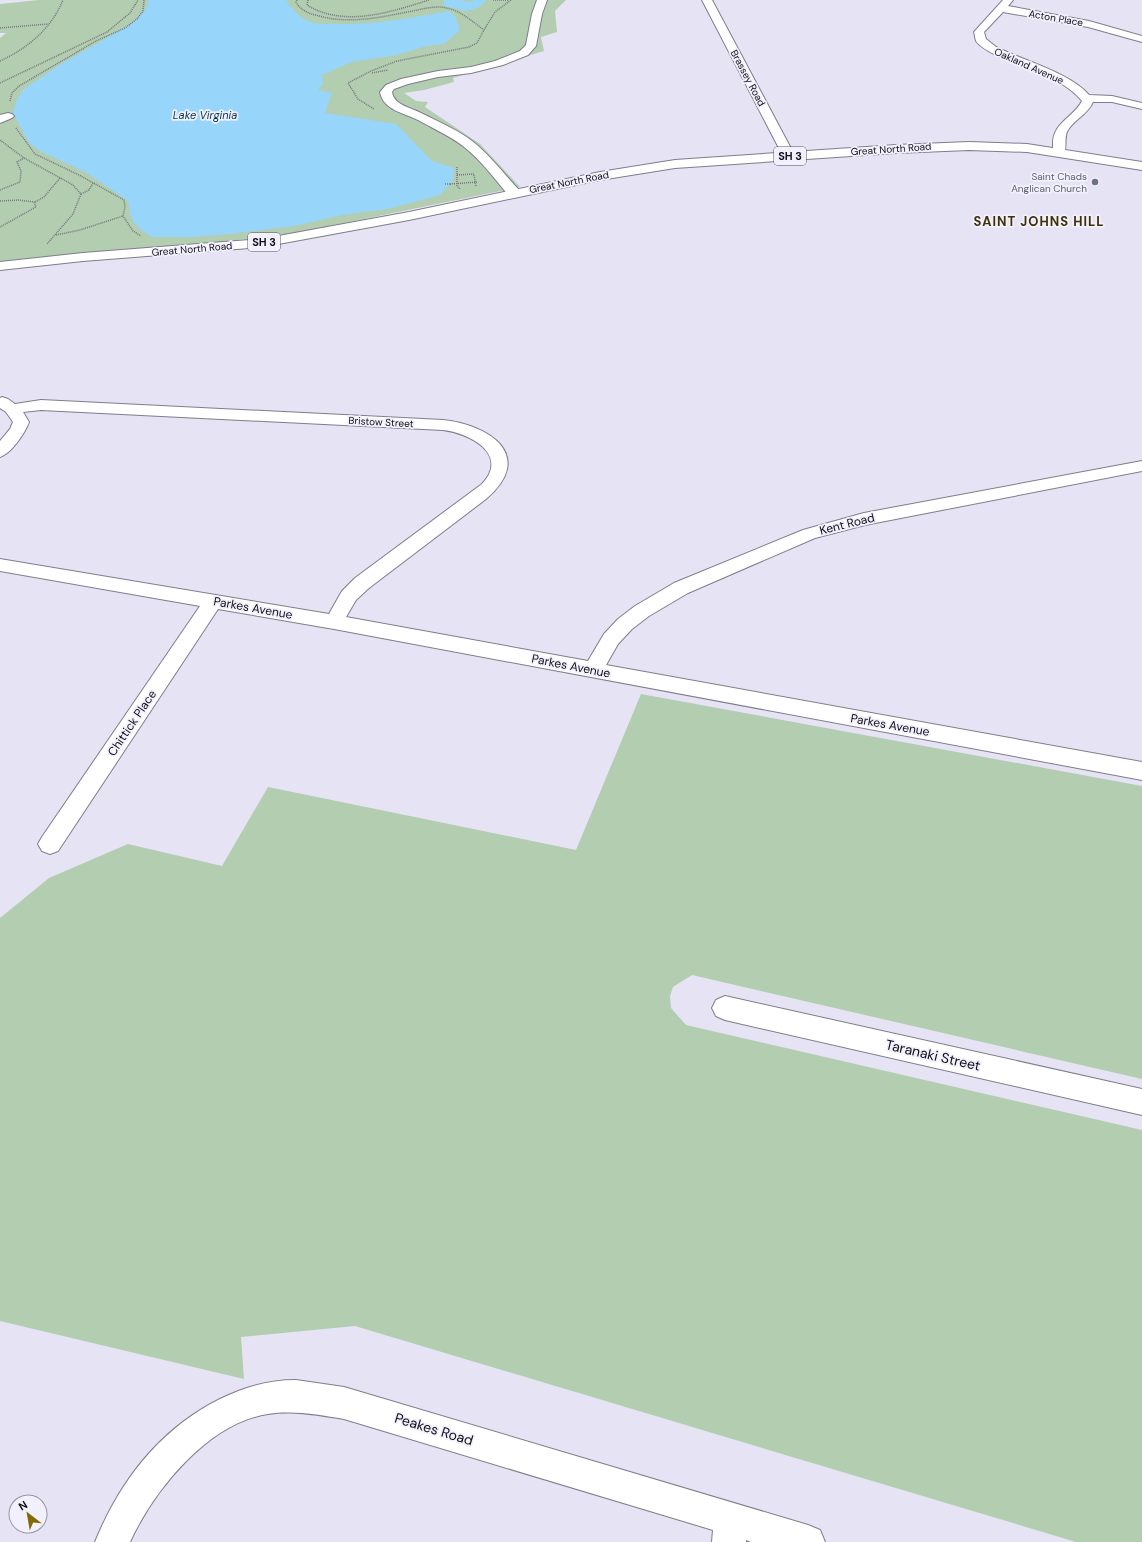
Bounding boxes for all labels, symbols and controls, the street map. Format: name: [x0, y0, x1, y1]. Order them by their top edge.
street label: Acton Place: [1028, 7, 1084, 29]
street label: Oakland Avenue: [992, 45, 1066, 87]
street label: Brassey Road: [728, 47, 768, 109]
water label: Lake Virginia: [173, 108, 237, 122]
street label: Great North Road: [850, 140, 932, 158]
road number: SH 3: [774, 147, 806, 165]
street label: Great North Road: [528, 168, 610, 196]
place label: Saint Chads Anglican Church: [1011, 170, 1087, 195]
marker: Saint Chads Anglican Church: [1090, 177, 1100, 187]
district label: SAINT JOHNS HILL: [973, 213, 1105, 230]
road number: SH 3: [248, 233, 280, 251]
street label: Great North Road: [151, 239, 233, 259]
street label: Bristow Street: [348, 414, 414, 430]
street label: Kent Road: [818, 509, 876, 539]
street label: Parkes Avenue: [212, 593, 294, 623]
street label: Parkes Avenue: [530, 651, 612, 682]
street label: Chittick Place: [104, 687, 160, 759]
street label: Parkes Avenue: [849, 710, 931, 740]
street label: Taranaki Street: [884, 1035, 982, 1075]
street label: Peakes Road: [393, 1409, 475, 1449]
north arrow: [8, 1494, 48, 1534]
text: N: [16, 1497, 30, 1513]

